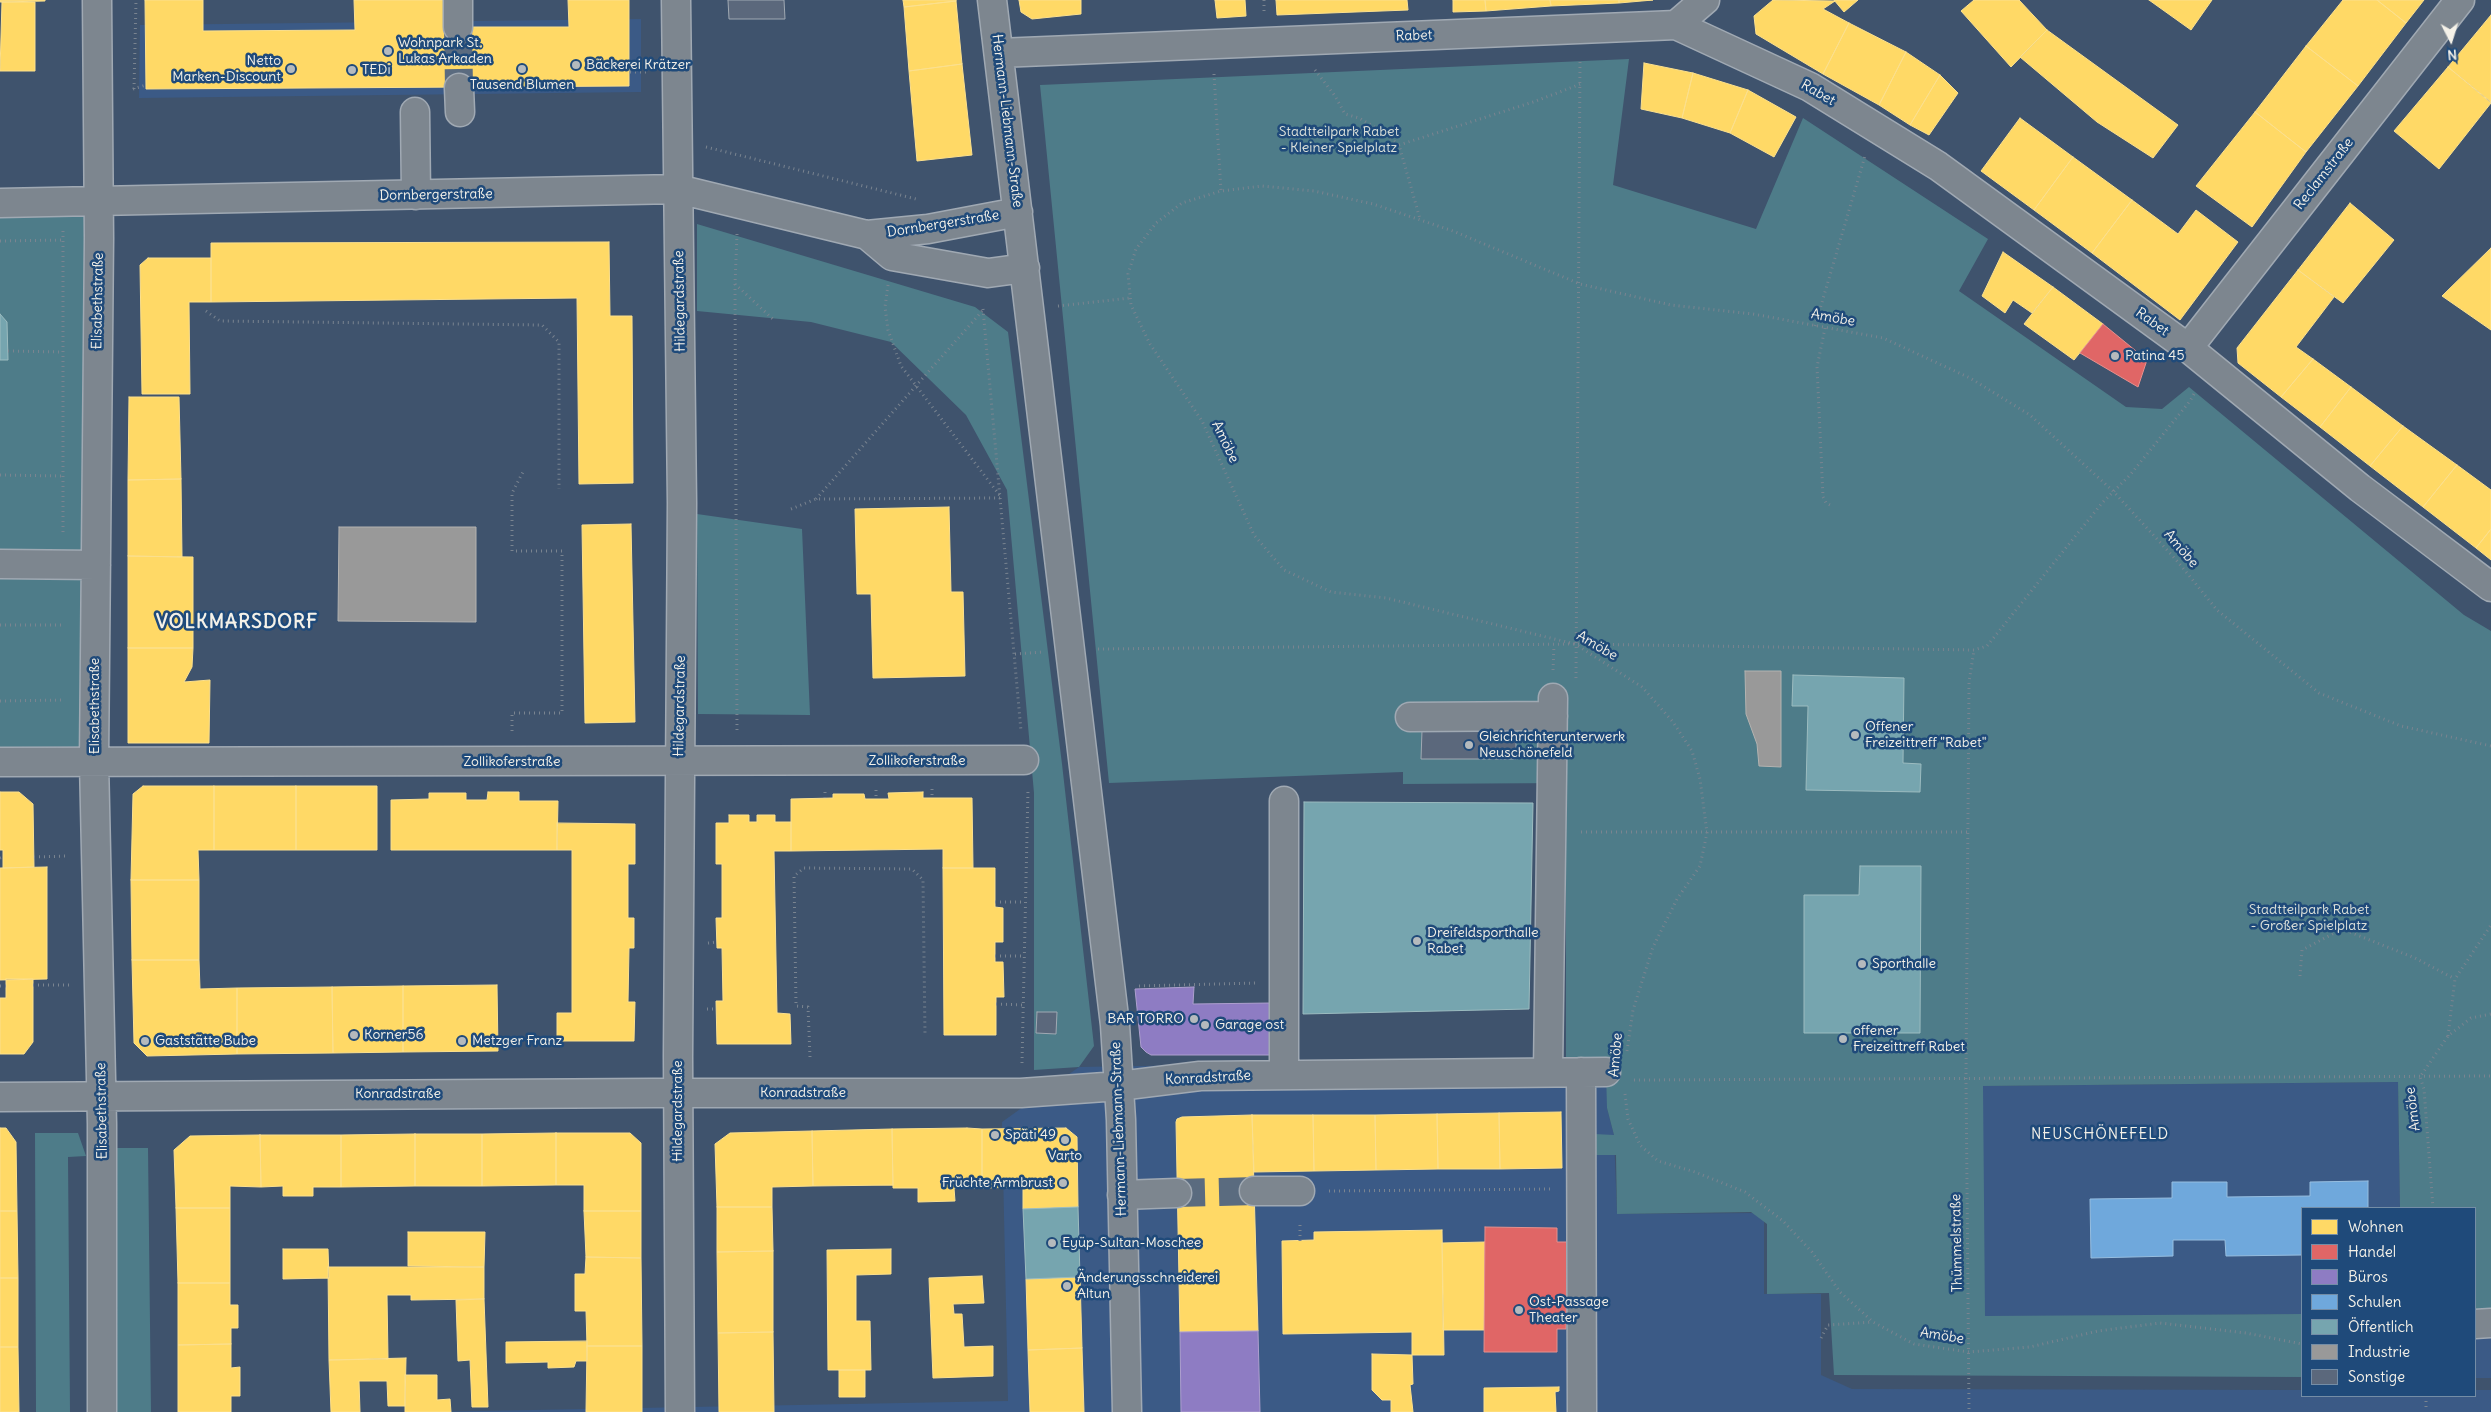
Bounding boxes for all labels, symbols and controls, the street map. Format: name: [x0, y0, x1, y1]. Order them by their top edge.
north arrow: [2426, 15, 2476, 65]
street label: Rabet: [1395, 27, 1433, 45]
street label: Hermann-Liebmann-Straße: [988, 33, 1026, 209]
place label: Wohnpark St. Lukas Arkaden: [398, 35, 492, 68]
marker: Wohnpark St. Lukas Arkaden: [382, 45, 394, 57]
text: N: [2447, 46, 2458, 64]
place label: Netto Marken-Discount: [172, 53, 281, 85]
place label: Bäckerei Krätzer: [586, 57, 691, 73]
marker: Bäckerei Krätzer: [570, 59, 582, 71]
place label: TEDi: [362, 62, 391, 78]
marker: Netto Marken-Discount: [285, 63, 297, 75]
marker: Tausend Blumen: [516, 63, 528, 75]
marker: TEDi: [346, 64, 358, 76]
place label: Tausend Blumen: [470, 77, 574, 93]
street label: Rabet: [1798, 77, 1838, 109]
park label: Stadtteilpark Rabet - Kleiner Spielplatz: [1279, 124, 1399, 156]
street label: Reclamstraße: [2291, 135, 2357, 213]
street label: Dornbergerstraße: [379, 186, 493, 204]
street label: Dornbergerstraße: [886, 207, 1000, 241]
street label: Hildegardstraße: [671, 250, 689, 352]
street label: Elisabethstraße: [89, 252, 107, 350]
street label: Rabet: [2132, 304, 2172, 340]
street label: Amöbe: [1810, 306, 1856, 330]
place label: Patina 45: [2125, 348, 2184, 364]
marker: Patina 45: [2109, 350, 2121, 362]
street label: Amöbe: [1208, 418, 1242, 466]
street label: Amöbe: [2160, 527, 2202, 571]
district label: VOLKMARSDORF: [155, 612, 319, 634]
street label: Amöbe: [1574, 628, 1620, 664]
street label: Hildegardstraße: [671, 655, 689, 757]
street label: Elisabethstraße: [87, 658, 103, 754]
place label: Offener Freizeittreff "Rabet": [1865, 719, 1987, 752]
place label: Gleichrichterunterwerk Neuschönefeld: [1479, 729, 1625, 762]
marker: Offener Freizeittreff "Rabet": [1849, 729, 1861, 741]
marker: Gleichrichterunterwerk Neuschönefeld: [1463, 739, 1475, 751]
street label: Zollikoferstraße: [868, 753, 966, 769]
street label: Zollikoferstraße: [463, 754, 561, 770]
park label: Stadtteilpark Rabet - Großer Spielplatz: [2249, 902, 2369, 934]
place label: Dreifeldsporthalle Rabet: [1427, 925, 1539, 958]
marker: Dreifeldsporthalle Rabet: [1411, 935, 1423, 947]
place label: Sporthalle: [1872, 956, 1936, 972]
marker: Sporthalle: [1856, 958, 1868, 970]
place label: BAR TORRO: [1107, 1011, 1184, 1027]
marker: BAR TORRO: [1188, 1013, 1200, 1025]
place label: Garage ost: [1215, 1017, 1284, 1033]
marker: Garage ost: [1199, 1019, 1211, 1031]
place label: offener Freizeittreff Rabet: [1853, 1023, 1965, 1056]
place label: Korner56: [364, 1027, 424, 1043]
marker: Korner56: [348, 1029, 360, 1041]
street label: Amöbe: [1606, 1032, 1626, 1078]
place label: Gaststätte Bube: [155, 1033, 256, 1049]
place label: Metzger Franz: [472, 1033, 562, 1049]
marker: offener Freizeittreff Rabet: [1837, 1033, 1849, 1045]
marker: Gaststätte Bube: [139, 1035, 151, 1047]
marker: Metzger Franz: [456, 1035, 468, 1047]
street label: Hermann-Liebmann-Straße: [1108, 1041, 1130, 1217]
street label: Hildegardstraße: [670, 1060, 686, 1162]
street label: Elisabethstraße: [93, 1062, 111, 1160]
street label: Konradstraße: [1165, 1067, 1251, 1089]
street label: Konradstraße: [760, 1085, 846, 1101]
street label: Konradstraße: [355, 1086, 441, 1102]
street label: Amöbe: [2402, 1086, 2424, 1132]
district label: NEUSCHÖNEFELD: [2029, 1126, 2171, 1144]
place label: Späti 49: [1005, 1127, 1056, 1143]
marker: Späti 49: [989, 1129, 1001, 1141]
marker: Varto: [1059, 1134, 1071, 1146]
place label: Varto: [1048, 1148, 1082, 1164]
place label: Früchte Armbrust: [942, 1175, 1053, 1191]
marker: Früchte Armbrust: [1057, 1177, 1069, 1189]
street label: Thümmelstraße: [1948, 1194, 1966, 1292]
legend: [2301, 1207, 2476, 1397]
text: Wohnen: [2348, 1217, 2404, 1236]
place label: Eyüp-Sultan-Moschee: [1062, 1235, 1201, 1251]
marker: Eyüp-Sultan-Moschee: [1046, 1237, 1058, 1249]
text: Handel: [2348, 1242, 2396, 1261]
text: Büros: [2348, 1267, 2388, 1286]
place label: Änderungsschneiderei Altun: [1077, 1270, 1218, 1302]
marker: Änderungsschneiderei Altun: [1061, 1280, 1073, 1292]
text: Schulen: [2348, 1292, 2401, 1311]
place label: Ost-Passage Theater: [1529, 1294, 1609, 1326]
marker: Ost-Passage Theater: [1513, 1304, 1525, 1316]
text: Öffentlich: [2348, 1317, 2414, 1336]
street label: Amöbe: [1919, 1324, 1965, 1348]
text: Industrie: [2348, 1342, 2410, 1361]
text: Sonstige: [2348, 1367, 2405, 1386]

